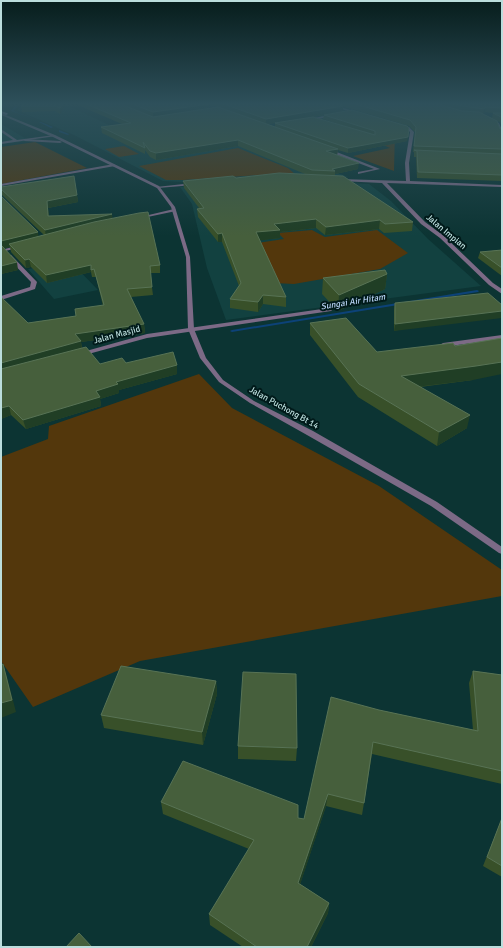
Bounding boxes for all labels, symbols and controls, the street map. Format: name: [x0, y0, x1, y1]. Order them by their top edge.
street label: Jalan Impian: [424, 212, 468, 252]
water label: Sungai Air Hitam: [320, 291, 387, 313]
street label: Jalan Masjid: [92, 323, 142, 347]
street label: Jalan Puchong Bt 14: [247, 384, 321, 432]

